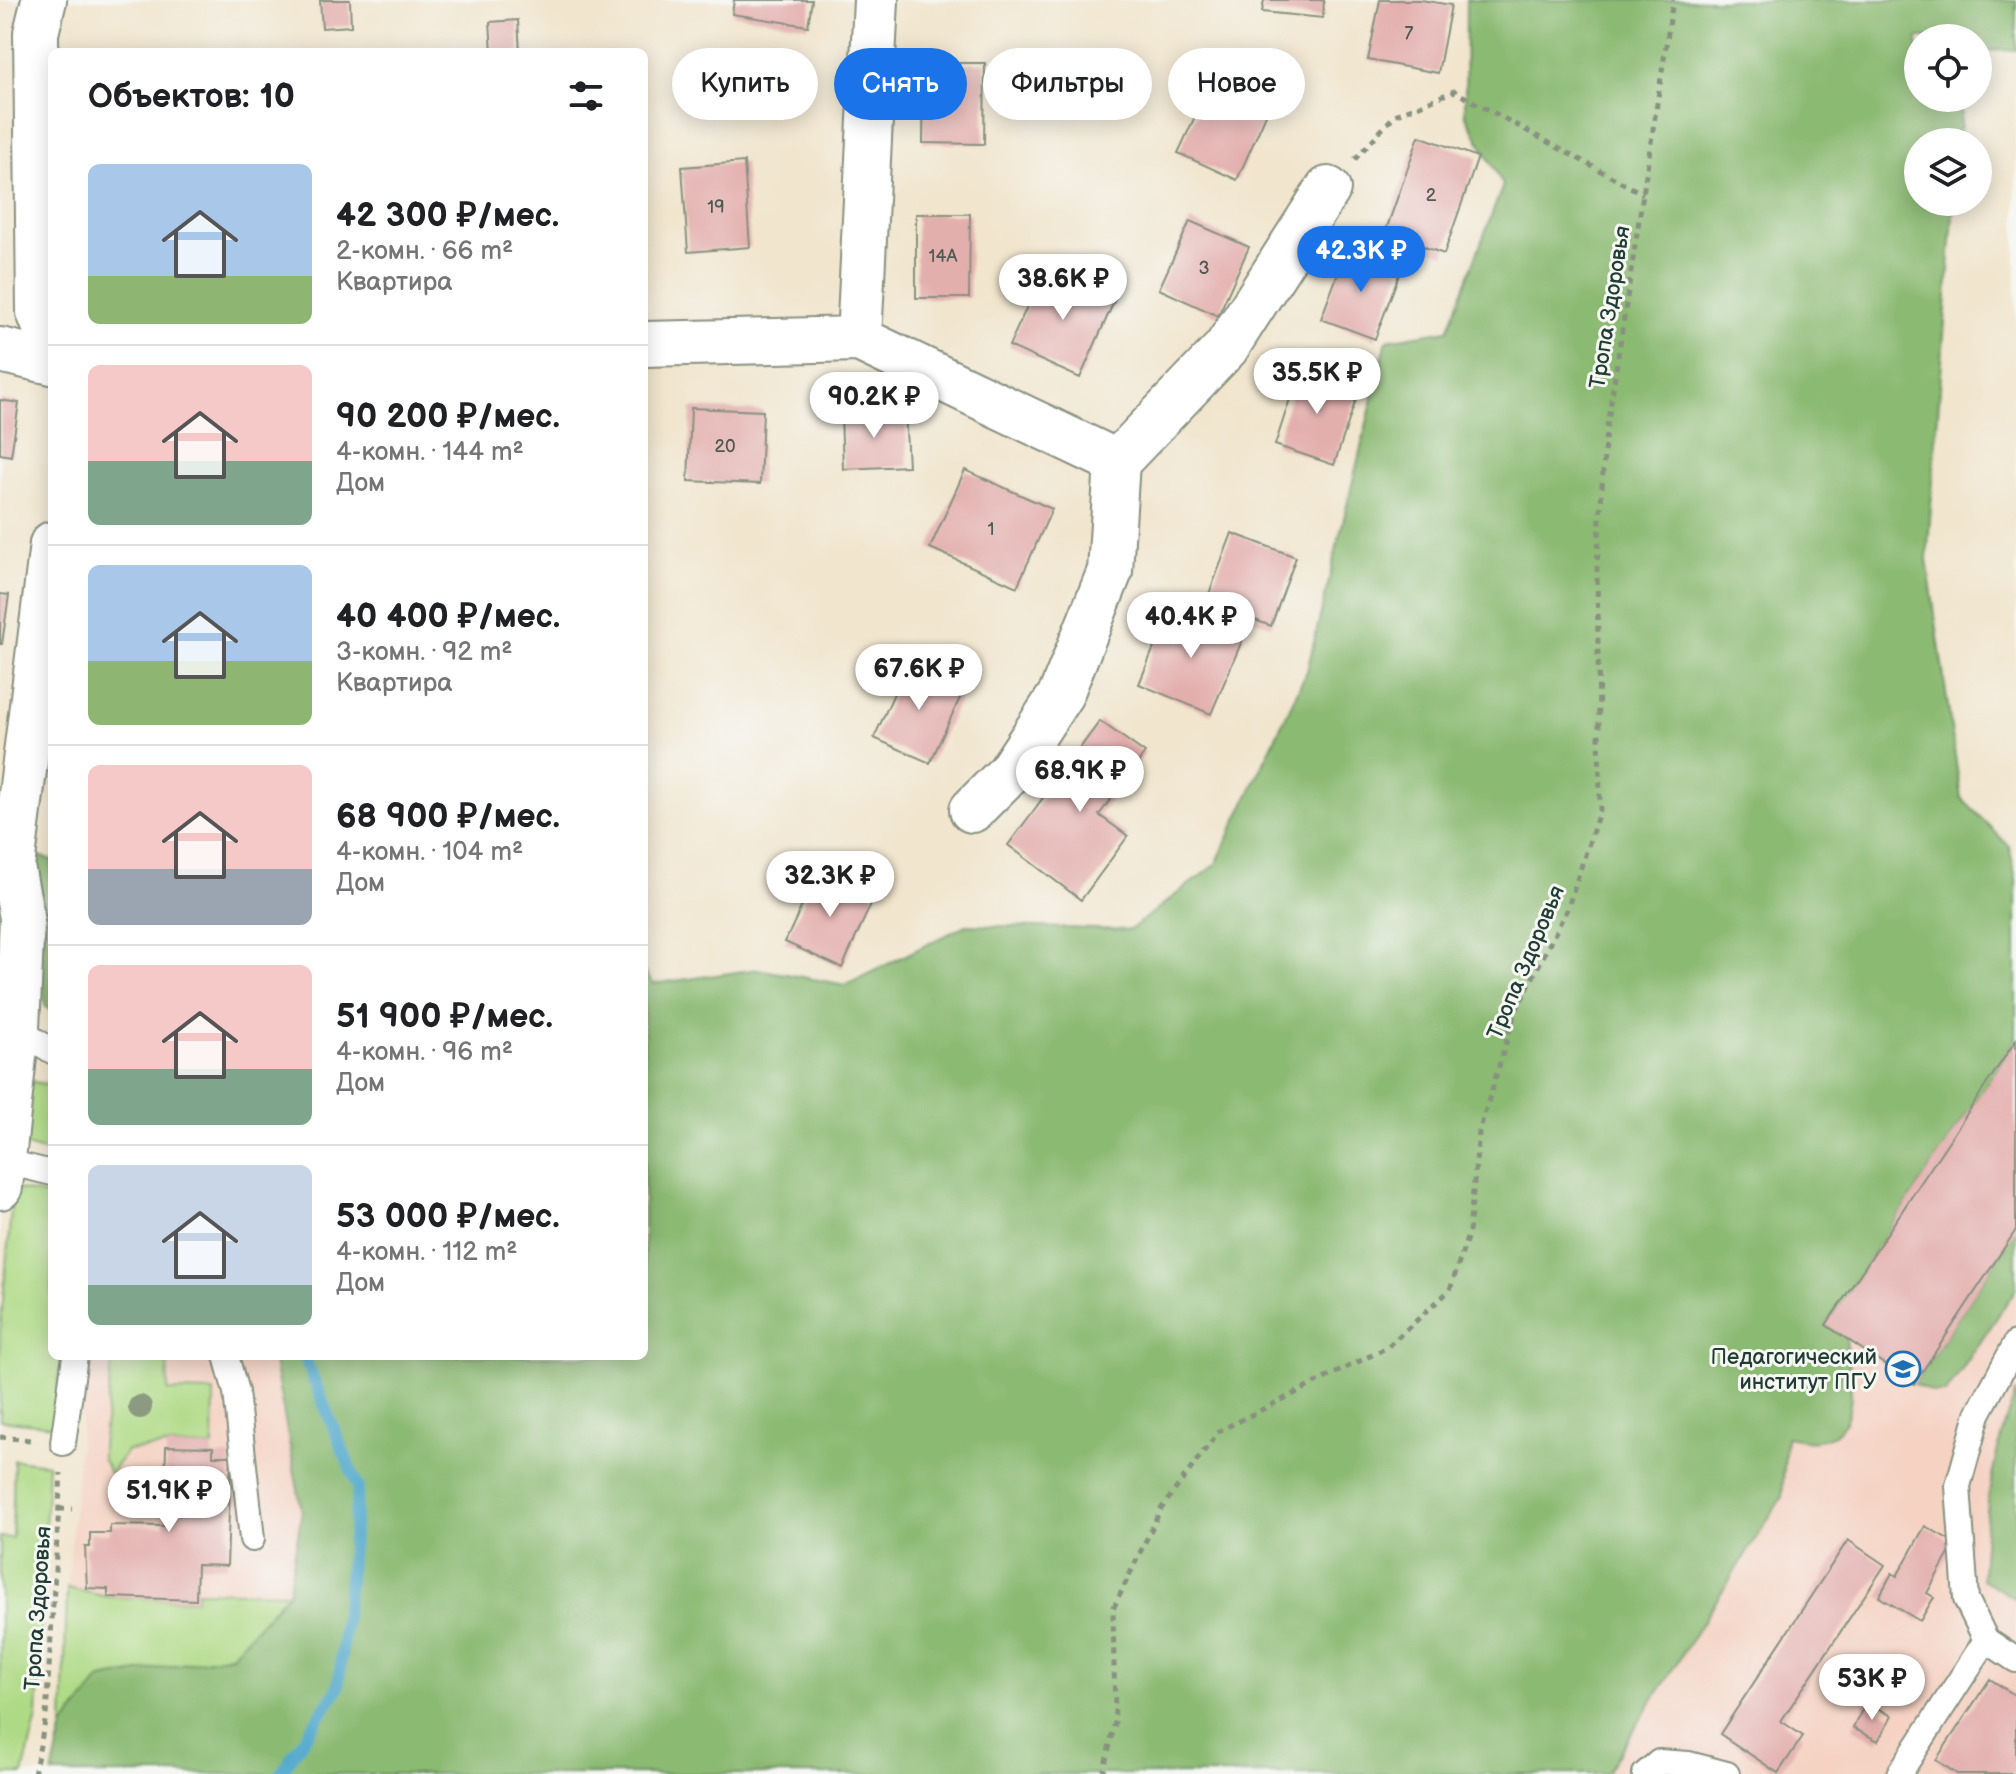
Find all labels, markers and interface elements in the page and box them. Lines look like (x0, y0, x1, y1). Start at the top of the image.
house number: 7 (1405, 23, 1414, 44)
map controls (1904, 24, 1992, 216)
button: locate (1904, 24, 1992, 112)
chip: Купить (672, 48, 818, 120)
chip: Снять (834, 48, 967, 120)
chip: Фильтры (983, 48, 1152, 120)
chip: Новое (1168, 48, 1305, 120)
icon: filters (564, 74, 608, 118)
text: Объектов: 10 (88, 76, 295, 117)
button: layers (1904, 128, 1992, 216)
house number: 2 (1426, 185, 1437, 206)
text: 42 300 ₽/мес. (336, 195, 559, 236)
icon: home (152, 196, 248, 292)
house number: 19 (707, 197, 725, 218)
street label: Тропа Здоровья (1584, 224, 1637, 391)
pin: 42.3K ₽ (1287, 226, 1435, 294)
text: 2-комн. · 66 m² (336, 236, 513, 267)
text: 42.3K ₽ (1315, 236, 1407, 267)
house number: 14А (929, 246, 958, 267)
pin: 38.6K ₽ (989, 254, 1137, 322)
house number: 3 (1198, 258, 1210, 279)
text: 38.6K ₽ (1017, 264, 1109, 295)
text: Квартира (336, 267, 453, 298)
pin: 35.5K ₽ (1243, 348, 1391, 416)
text: 35.5K ₽ (1272, 358, 1362, 389)
pin: 90.2K ₽ (800, 372, 948, 440)
text: 90.2K ₽ (828, 382, 920, 413)
text: 90 200 ₽/мес. (336, 396, 560, 437)
icon: home (152, 397, 248, 493)
house number: 20 (714, 436, 736, 457)
text: 4-комн. · 144 m² (336, 437, 524, 468)
text: Дом (336, 468, 385, 499)
house number: 1 (988, 519, 994, 540)
pin: 40.4K ₽ (1117, 592, 1265, 660)
text: 40 400 ₽/мес. (336, 596, 560, 637)
icon: home (152, 597, 248, 693)
text: 40.4K ₽ (1145, 602, 1237, 633)
text: 3-комн. · 92 m² (336, 637, 512, 668)
pin: 67.6K ₽ (845, 644, 993, 712)
text: 67.6K ₽ (873, 654, 965, 685)
text: Квартира (336, 668, 453, 699)
pin: 68.9K ₽ (1006, 746, 1154, 814)
text: 68.9K ₽ (1034, 756, 1126, 787)
text: 68 900 ₽/мес. (336, 796, 560, 837)
icon: home (152, 797, 248, 893)
text: 4-комн. · 104 m² (336, 837, 523, 868)
pin: 32.3K ₽ (756, 851, 904, 919)
text: 32.3K ₽ (784, 861, 876, 892)
text: Дом (336, 868, 385, 899)
street label: Тропа Здоровья (1482, 882, 1571, 1044)
text: 51 900 ₽/мес. (336, 996, 553, 1037)
icon: home (152, 997, 248, 1093)
text: 4-комн. · 96 m² (336, 1037, 513, 1068)
text: Дом (336, 1068, 385, 1099)
text: 53 000 ₽/мес. (336, 1196, 560, 1237)
icon: home (152, 1197, 248, 1293)
text: 4-комн. · 112 m² (336, 1237, 517, 1268)
text: Дом (336, 1268, 385, 1299)
place label: Педагогический институт ПГУ (1711, 1344, 1877, 1396)
school or university icon: Педагогический институт ПГУ (1884, 1350, 1922, 1388)
pin: 51.9K ₽ (95, 1466, 243, 1534)
text: 51.9K ₽ (126, 1476, 212, 1507)
street label: Тропа Здоровья (19, 1525, 58, 1691)
pin: 53K ₽ (1816, 1654, 1928, 1722)
text: 53K ₽ (1837, 1664, 1907, 1695)

